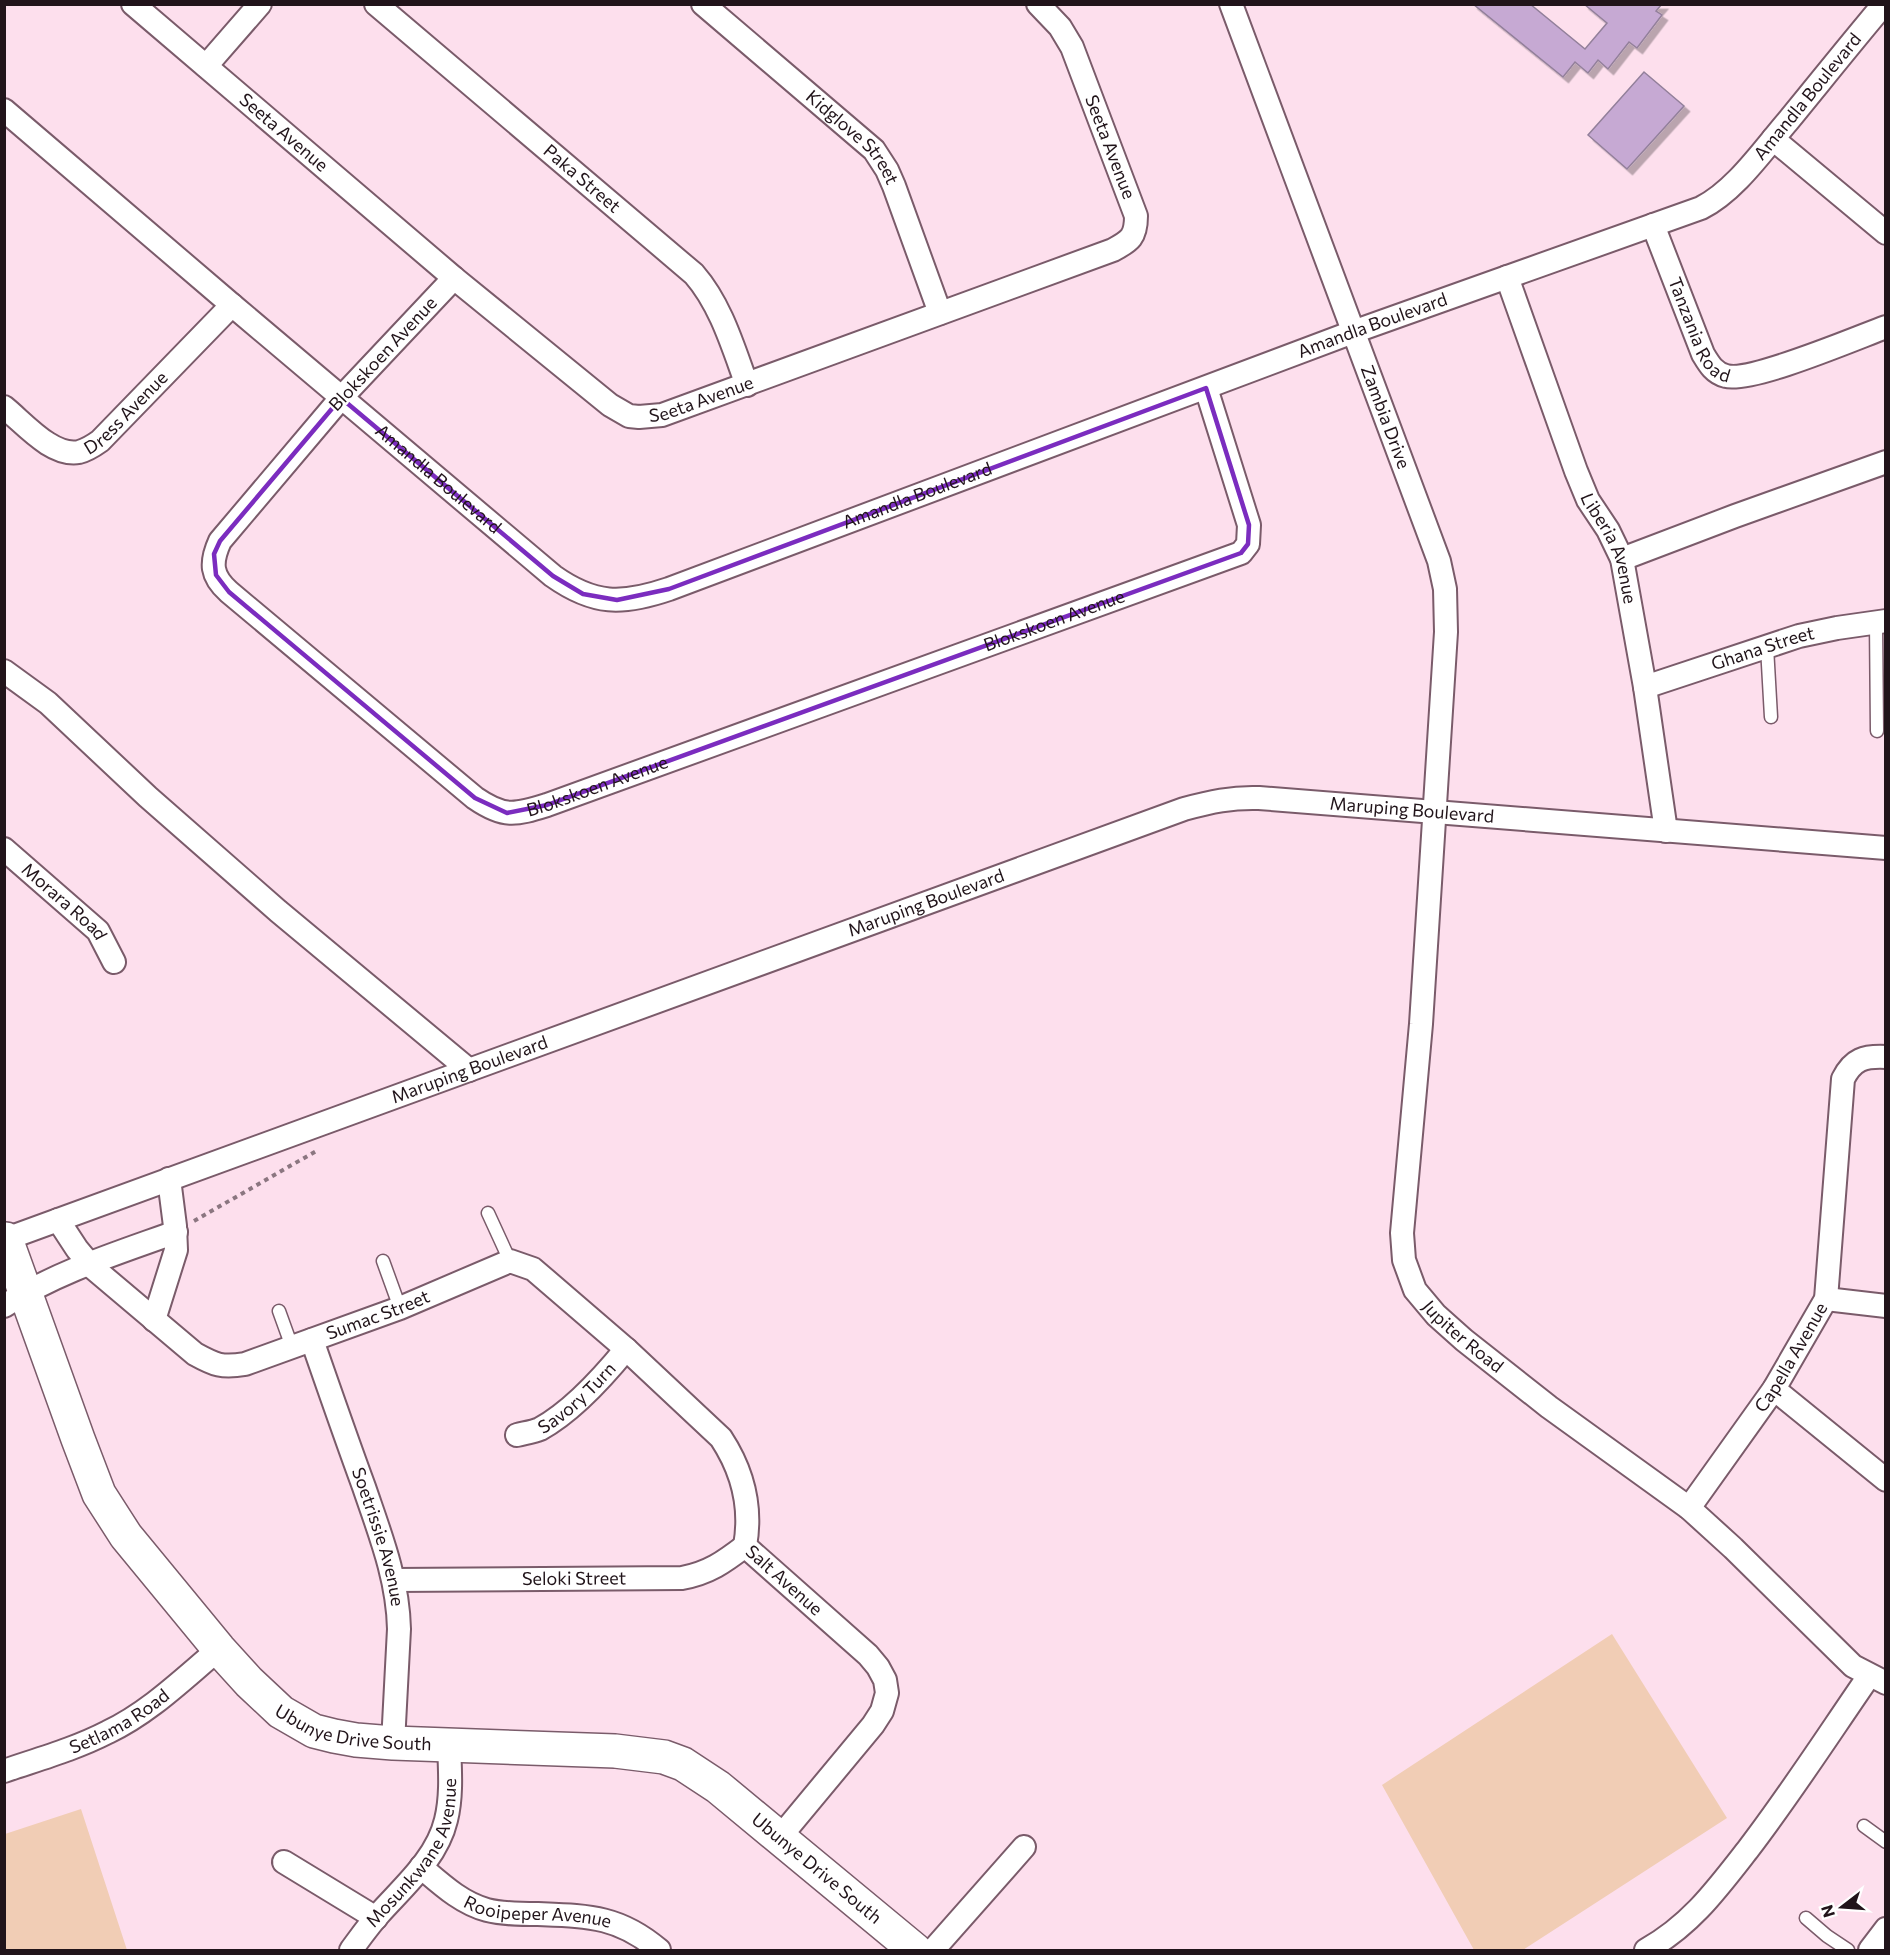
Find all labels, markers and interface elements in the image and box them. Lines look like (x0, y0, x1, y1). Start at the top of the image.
street label: Amandla Boulevard (1748, 28, 1865, 164)
street label: Kidglove Street (802, 85, 904, 187)
street label: Seeta Avenue (235, 88, 333, 176)
street label: Seeta Avenue (1081, 92, 1141, 202)
street label: Paka Street (539, 139, 626, 217)
street label: Tanzania Road (1664, 274, 1733, 387)
street label: Amandla Boulevard (1294, 287, 1450, 362)
street label: Blokskoen Avenue (324, 292, 441, 415)
street label: Zambia Drive (1357, 362, 1416, 472)
street label: Dress Avenue (80, 366, 172, 459)
street label: Seeta Avenue (648, 371, 756, 426)
street label: Amandla Boulevard (372, 419, 506, 538)
street label: Amandla Boulevard (839, 457, 995, 533)
street label: Liberia Avenue (1576, 490, 1642, 605)
street label: Blokskoen Avenue (980, 584, 1127, 656)
street label: Ghana Street (1708, 621, 1816, 674)
street label: Blokskoen Avenue (524, 750, 670, 821)
street label: Maruping Boulevard (1329, 792, 1495, 827)
street label: Morara Road (18, 858, 113, 943)
street label: Maruping Boulevard (845, 864, 1007, 941)
street label: Maruping Boulevard (388, 1030, 550, 1107)
street label: Sumac Street (323, 1285, 433, 1344)
street label: Jupiter Road (1418, 1295, 1508, 1377)
street label: Capella Avenue (1749, 1298, 1832, 1416)
street label: Savory Turn (534, 1357, 620, 1438)
street label: Soetrissie Avenue (348, 1464, 409, 1608)
street label: Salt Avenue (742, 1540, 828, 1620)
street label: Seloki Street (522, 1566, 626, 1589)
street label: Setlama Road (66, 1684, 173, 1758)
street label: Ubunye Drive South (272, 1699, 432, 1754)
street label: Mosunkwane Avenue (361, 1778, 460, 1931)
street label: Ubunye Drive South (748, 1808, 887, 1928)
north arrow (1812, 1877, 1872, 1937)
street label: Rooipeper Avenue (461, 1890, 614, 1932)
text: N (1816, 1903, 1838, 1920)

